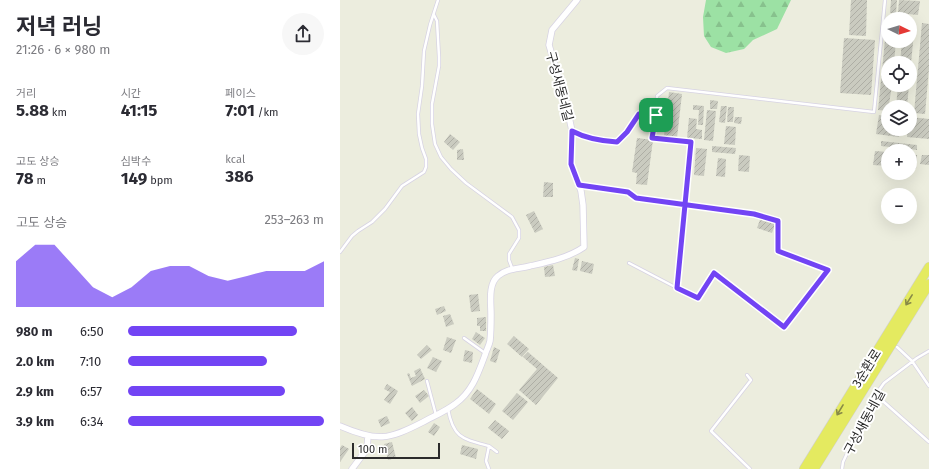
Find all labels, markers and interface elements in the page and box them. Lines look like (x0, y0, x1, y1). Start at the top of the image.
north arrow (881, 12, 917, 48)
map controls (881, 12, 917, 224)
text: 저녁 러닝 (16, 13, 102, 40)
button: share (282, 13, 324, 55)
text: 21:26 · 6 × 980 m (16, 42, 110, 57)
street label: 구성새동네길 (543, 50, 576, 123)
button: locate (881, 56, 917, 92)
text: 거리 (16, 87, 36, 100)
text: 시간 (121, 87, 141, 100)
text: 페이스 (225, 87, 256, 100)
pin (639, 98, 673, 132)
text: 5.88 (16, 100, 49, 121)
text: 41:15 (121, 100, 157, 121)
text: 7:01 (225, 100, 255, 121)
button: layers (881, 100, 917, 136)
icon: arrive (645, 104, 667, 126)
text: km (49, 106, 67, 119)
text: /km (255, 106, 279, 119)
button: + (881, 144, 917, 180)
text: kcal (225, 153, 245, 166)
text: 고도 상승 (16, 155, 59, 168)
text: 심박수 (121, 155, 151, 168)
text: 386 (225, 166, 254, 187)
text: 78 (16, 168, 34, 189)
text: 149 (121, 168, 147, 189)
text: m (34, 174, 46, 187)
text: bpm (147, 174, 173, 187)
button: − (881, 188, 917, 224)
text: 253–263 m (264, 212, 324, 227)
text: 고도 상승 (16, 215, 67, 230)
one-way arrow (904, 294, 912, 306)
text: 980 m (16, 324, 53, 339)
text: 6:50 (80, 324, 104, 339)
street label: 3순환로 (849, 346, 884, 390)
text: 2.0 km (16, 354, 55, 369)
text: 7:10 (80, 354, 101, 369)
text: 2.9 km (16, 384, 54, 399)
text: 6:57 (80, 384, 102, 399)
street label: 구성새동네길 (841, 387, 888, 457)
one-way arrow (836, 404, 844, 416)
text: 3.9 km (16, 414, 54, 429)
text: 6:34 (80, 414, 104, 429)
scale bar (352, 441, 440, 460)
text: 100 m (358, 443, 387, 456)

